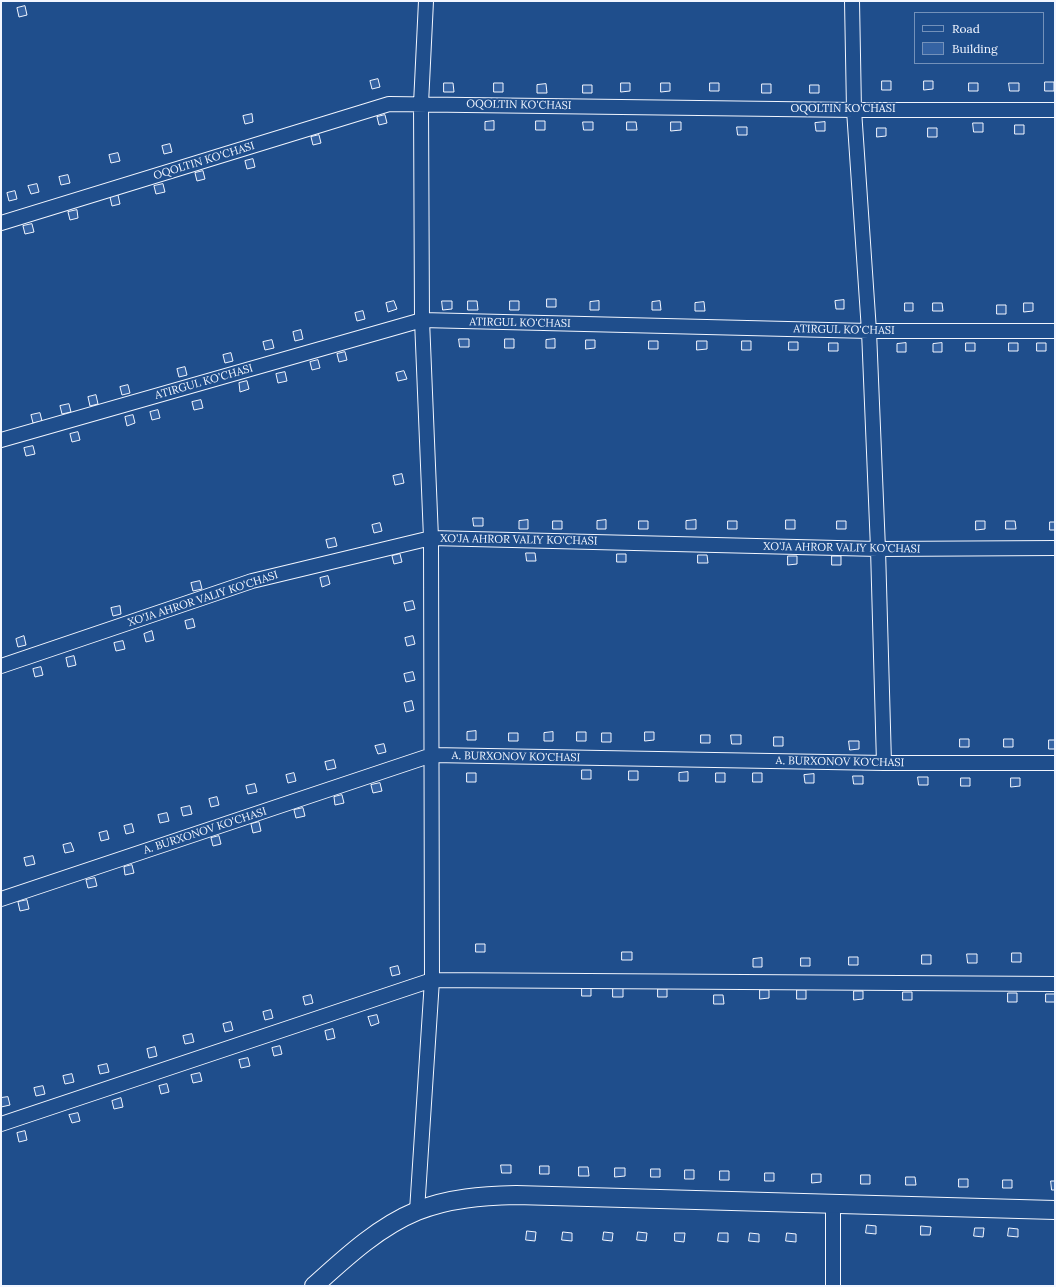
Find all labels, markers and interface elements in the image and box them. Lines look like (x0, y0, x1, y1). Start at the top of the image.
legend (914, 12, 1044, 64)
text: Road (952, 21, 980, 36)
text: Building (952, 41, 998, 56)
street label: OQOLTIN KO'CHASI (466, 97, 572, 113)
street label: OQOLTIN KO'CHASI (790, 102, 896, 116)
street label: OQOLTIN KO'CHASI (152, 139, 256, 183)
street label: ATIRGUL KO'CHASI (469, 316, 571, 330)
street label: ATIRGUL KO'CHASI (793, 323, 895, 337)
street label: ATIRGUL KO'CHASI (153, 362, 255, 402)
street label: XO'JA AHROR VALIY KO'CHASI (440, 532, 598, 548)
street label: XO'JA AHROR VALIY KO'CHASI (763, 540, 921, 556)
street label: XO'JA AHROR VALIY KO'CHASI (126, 568, 280, 630)
street label: A. BURXONOV KO'CHASI (452, 749, 580, 765)
street label: A. BURXONOV KO'CHASI (776, 754, 904, 770)
street label: A. BURXONOV KO'CHASI (142, 805, 268, 857)

